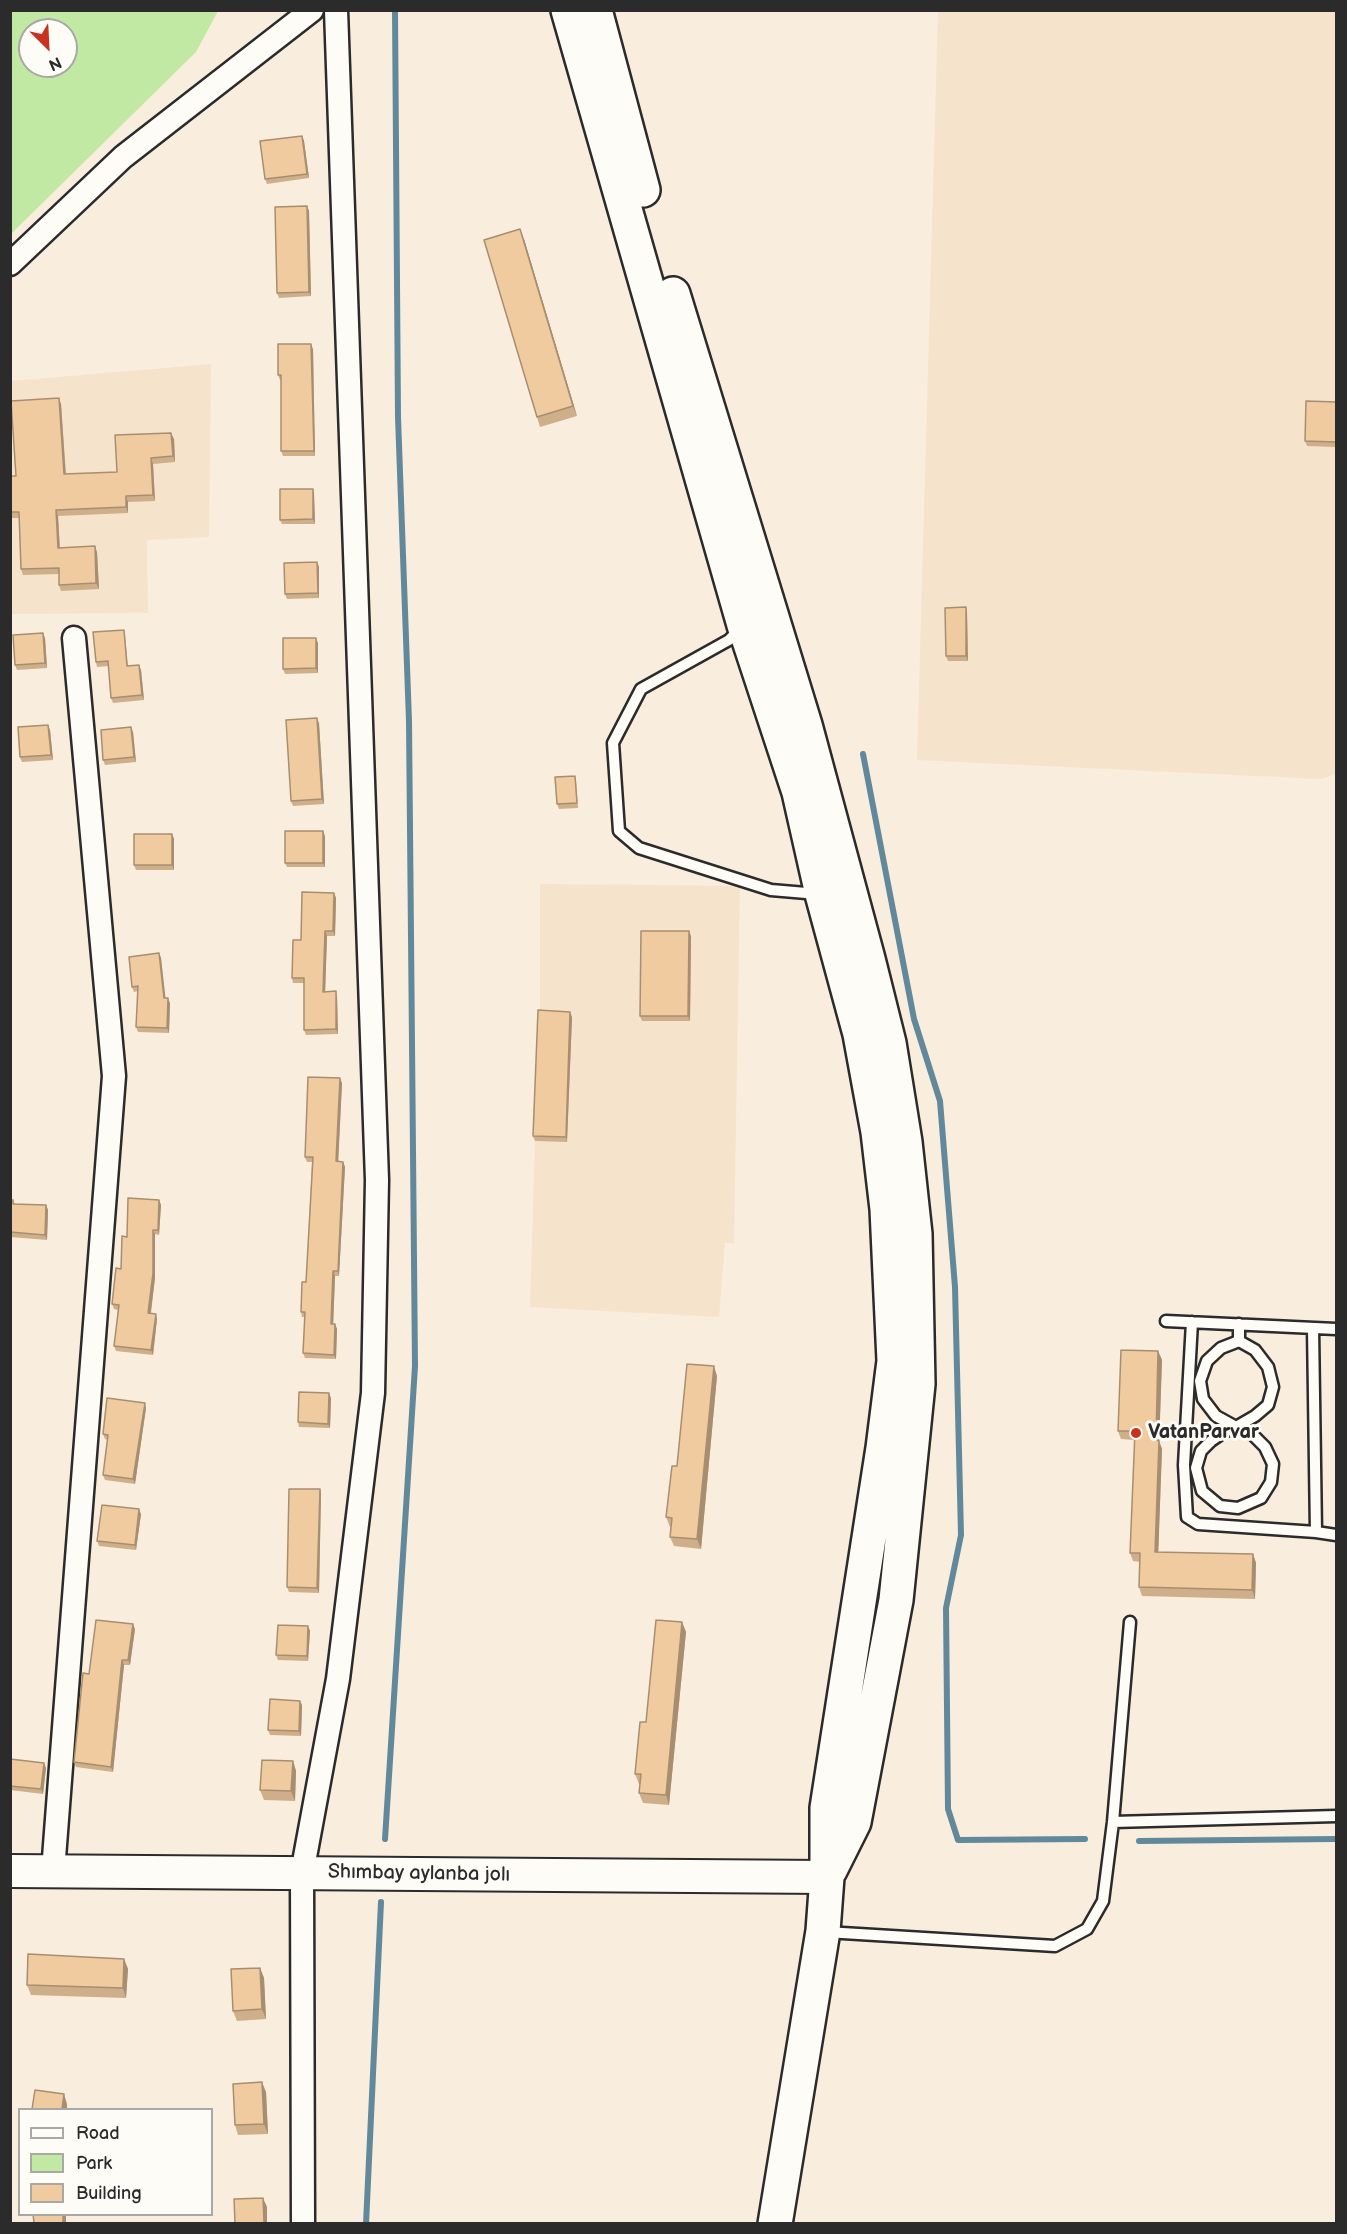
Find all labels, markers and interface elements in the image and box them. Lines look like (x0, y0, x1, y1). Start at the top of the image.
north arrow (18, 18, 78, 78)
text: N (45, 52, 64, 74)
place label: VatanParvar (1148, 1421, 1259, 1445)
marker: VatanParvar (1129, 1426, 1143, 1440)
street label: Shımbay aylanba jolı (328, 1860, 510, 1888)
legend (18, 2108, 213, 2216)
text: Road (76, 2123, 120, 2144)
text: Park (76, 2153, 112, 2174)
text: Building (76, 2183, 142, 2204)

